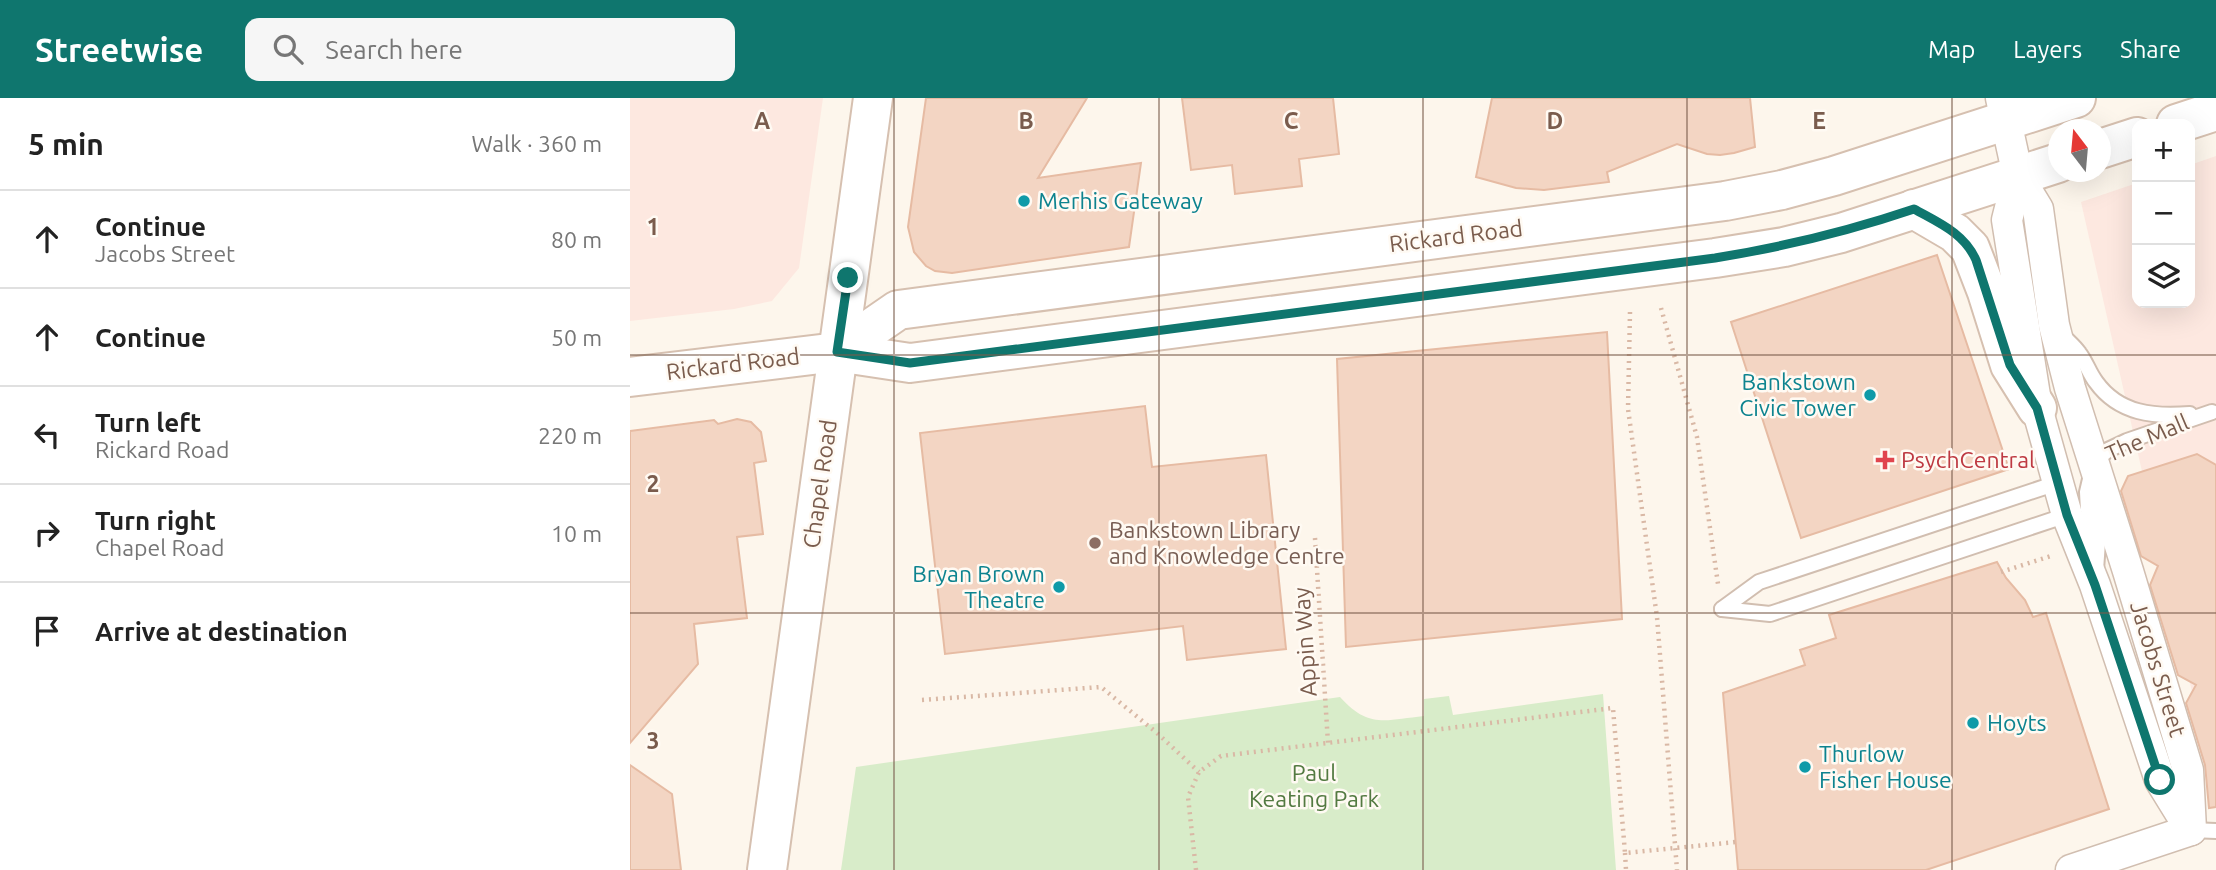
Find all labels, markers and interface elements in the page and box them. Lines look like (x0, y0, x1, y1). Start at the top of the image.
search box (245, 18, 735, 81)
icon: search (269, 30, 307, 68)
text: Streetwise (35, 31, 203, 68)
text: Search here (325, 35, 463, 64)
text: Map (1928, 36, 1975, 63)
text: Layers (2013, 36, 2082, 63)
text: Share (2120, 36, 2181, 63)
text: A (754, 108, 770, 133)
text: B (1018, 108, 1034, 133)
text: C (1284, 108, 1299, 133)
text: D (1547, 108, 1563, 133)
text: E (1812, 108, 1826, 133)
north arrow (2048, 119, 2111, 182)
map controls (2132, 119, 2195, 308)
button: + (2132, 119, 2195, 182)
text: 5 min (28, 127, 104, 161)
text: Walk · 360 m (471, 131, 602, 156)
button: − (2132, 182, 2195, 245)
place label: Merhis Gateway (1038, 188, 1203, 213)
marker: Merhis Gateway (1016, 193, 1032, 209)
text: Continue (95, 212, 206, 241)
text: 1 (647, 214, 659, 239)
street label: Rickard Road (1388, 215, 1524, 256)
icon: ahead (28, 220, 66, 258)
text: 80 m (551, 227, 602, 252)
text: Jacobs Street (95, 241, 235, 266)
button: layers (2132, 245, 2195, 308)
route end (832, 262, 863, 293)
icon: ahead (28, 318, 66, 356)
text: Continue (95, 323, 206, 352)
text: 50 m (551, 325, 602, 350)
street label: Rickard Road (665, 343, 801, 384)
place label: Bankstown Civic Tower (1739, 369, 1856, 420)
marker: Bankstown Civic Tower (1862, 387, 1878, 403)
text: Turn left (95, 408, 201, 437)
street label: The Mall (2102, 409, 2192, 466)
icon: left (28, 416, 66, 454)
street label: Chapel Road (798, 418, 841, 550)
text: 220 m (538, 423, 602, 448)
text: Rickard Road (95, 437, 229, 462)
place label: PsychCentral (1901, 447, 2035, 472)
marker: PsychCentral (1875, 450, 1895, 470)
text: 2 (647, 471, 659, 496)
text: Turn right (95, 506, 216, 535)
icon: right (28, 514, 66, 552)
place label: Bankstown Library and Knowledge Centre (1109, 517, 1345, 568)
text: 10 m (551, 521, 602, 546)
text: Chapel Road (95, 535, 225, 560)
marker: Bankstown Library and Knowledge Centre (1087, 535, 1103, 551)
place label: Bryan Brown Theatre (912, 561, 1045, 612)
marker: Bryan Brown Theatre (1051, 579, 1067, 595)
street label: Appin Way (1288, 587, 1321, 698)
street label: Jacobs Street (2126, 598, 2191, 740)
icon: arrive (28, 612, 66, 650)
text: Arrive at destination (95, 617, 348, 646)
place label: Hoyts (1987, 710, 2047, 735)
marker: Hoyts (1965, 715, 1981, 731)
text: 3 (647, 728, 659, 753)
place label: Thurlow Fisher House (1819, 741, 1952, 792)
marker: Thurlow Fisher House (1797, 759, 1813, 775)
park label: Paul Keating Park (1249, 760, 1379, 811)
route start (2144, 764, 2175, 795)

